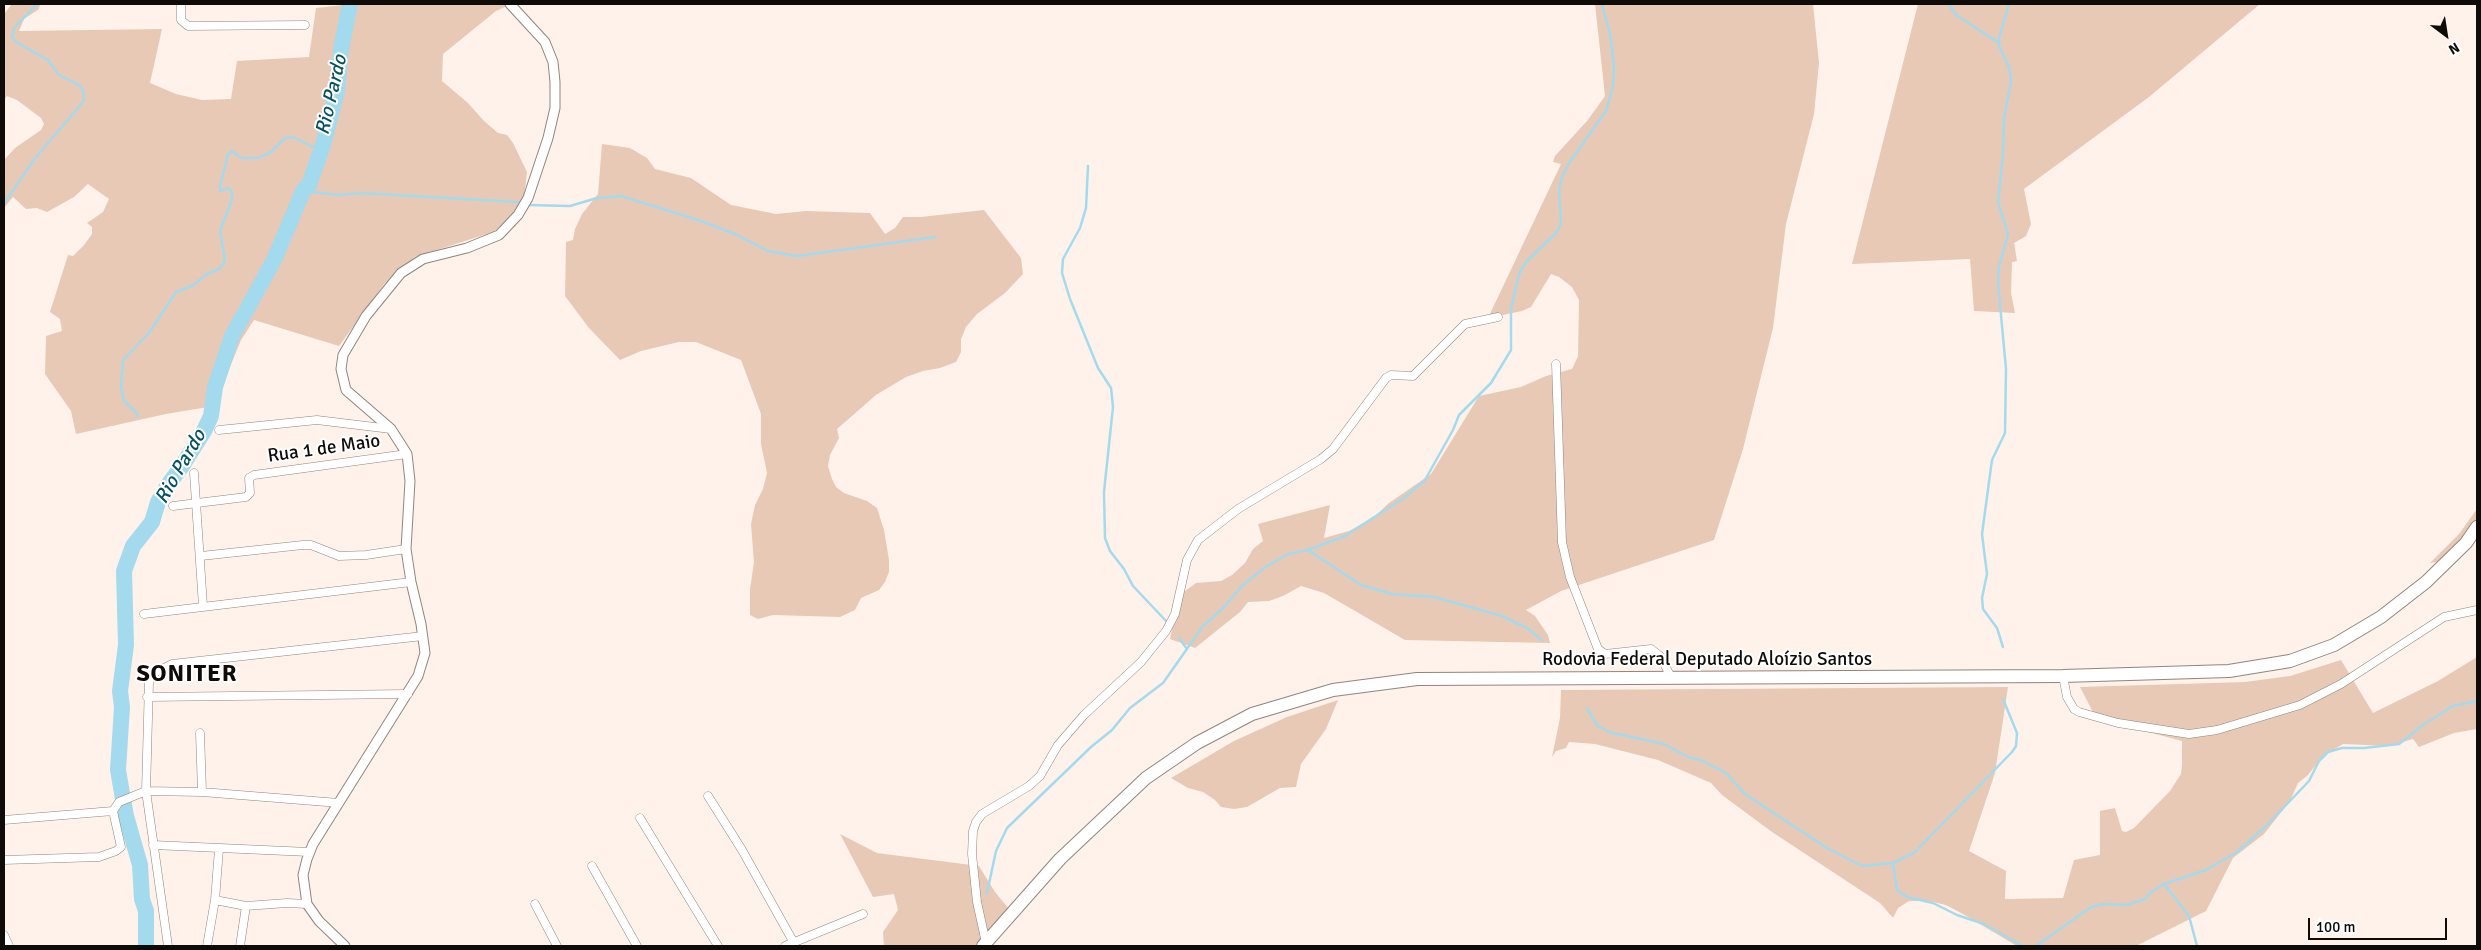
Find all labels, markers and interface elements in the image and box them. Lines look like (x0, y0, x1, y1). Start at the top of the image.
north arrow (2421, 10, 2471, 60)
text: N (2445, 38, 2463, 58)
water label: Rio Pardo (311, 53, 353, 137)
water label: Rio Pardo (150, 426, 212, 508)
street label: Rua 1 de Maio (266, 430, 382, 468)
street label: Rodovia Federal Deputado Aloízio Santos (1542, 649, 1872, 671)
district label: SONITER (136, 661, 238, 689)
scale bar (2311, 908, 2450, 940)
text: 100 m (2316, 918, 2356, 936)

